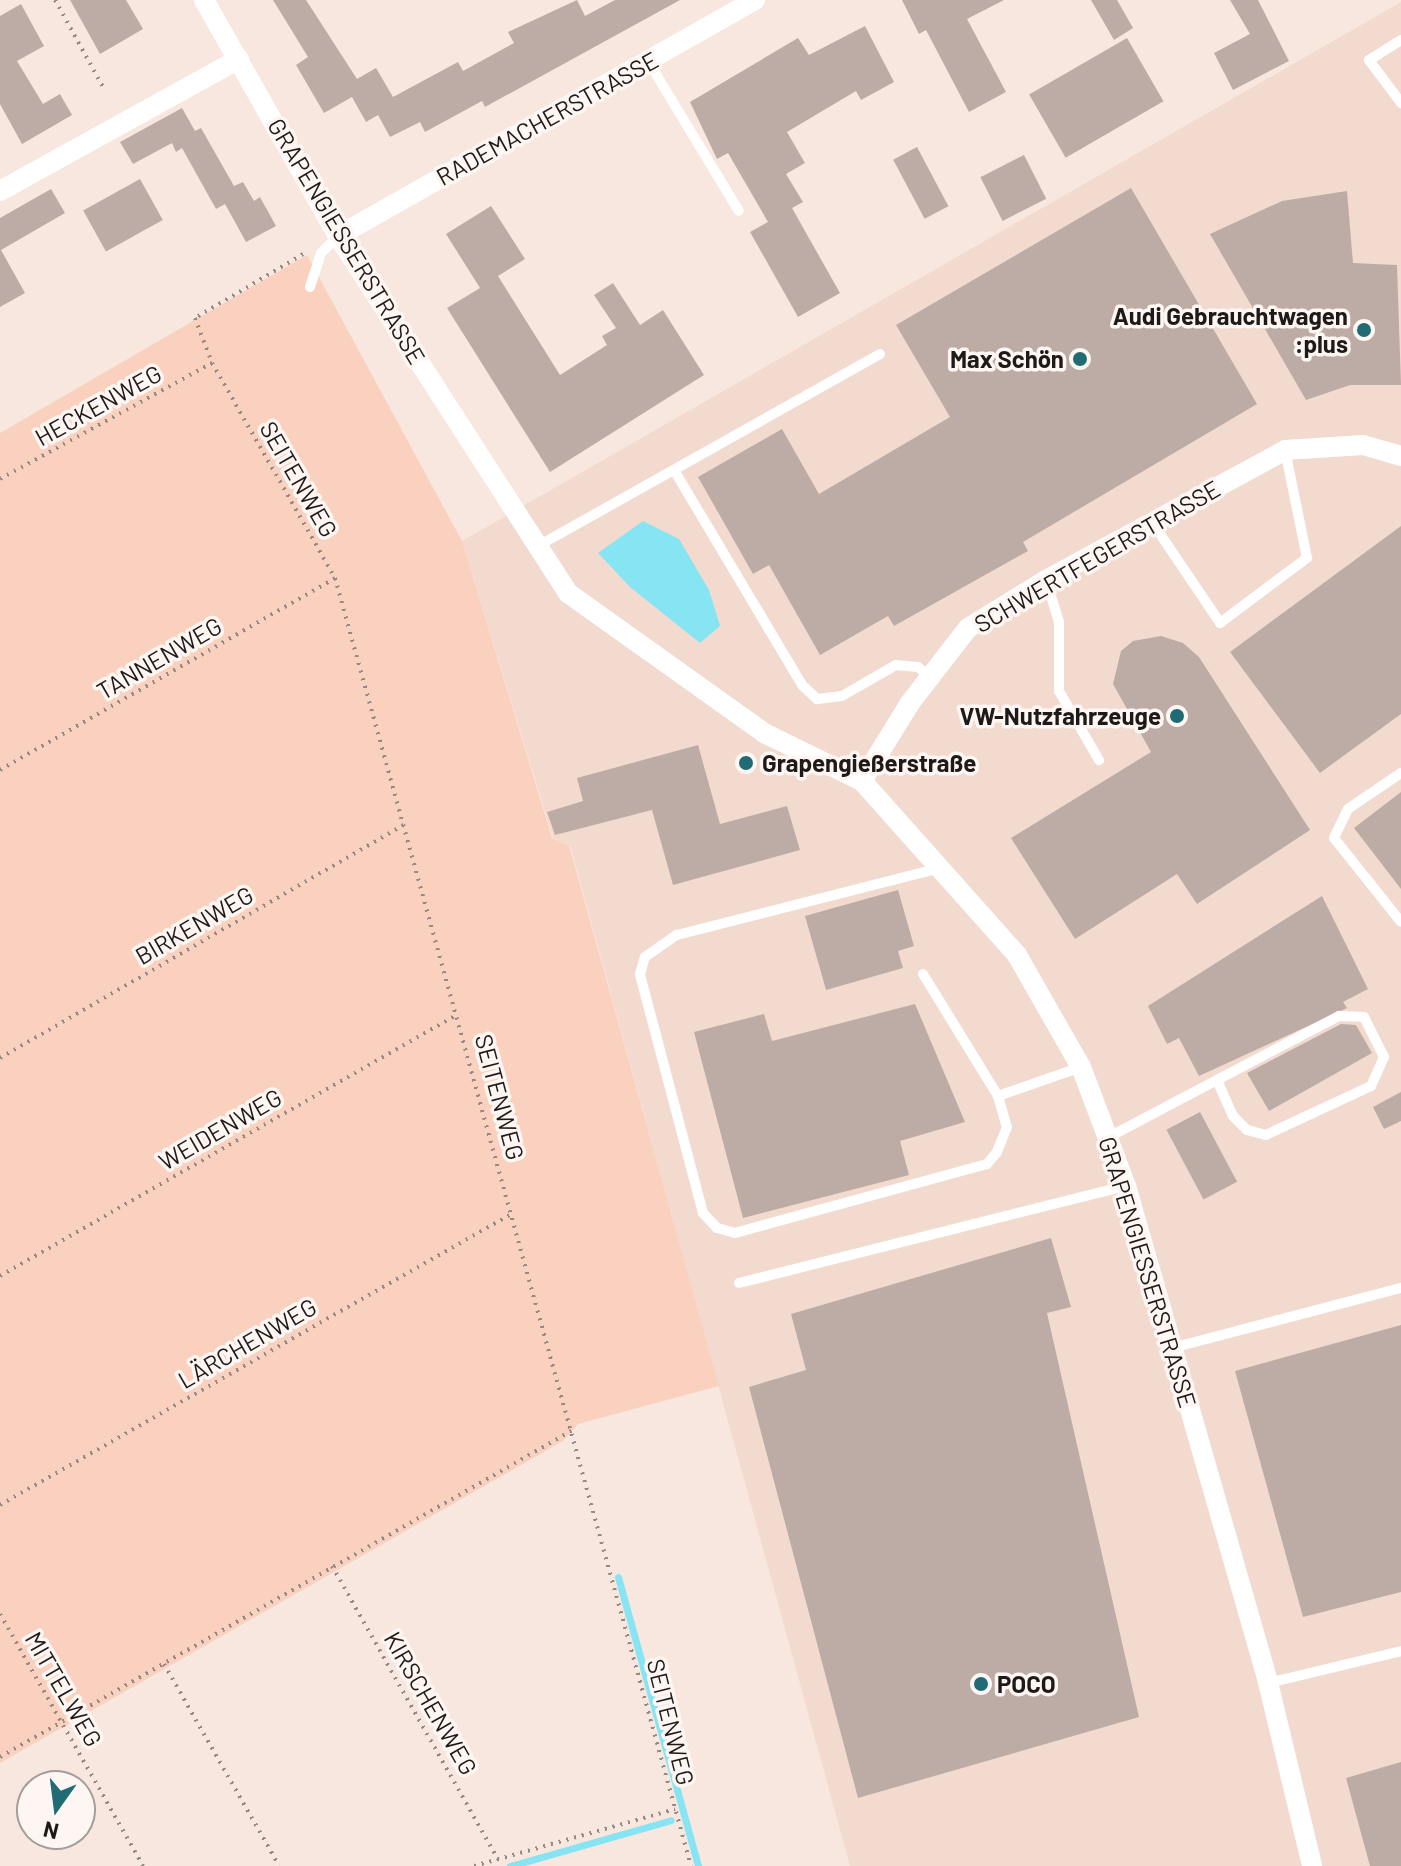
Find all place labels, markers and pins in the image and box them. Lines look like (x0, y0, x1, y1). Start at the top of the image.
place label: Audi Gebrauchtwagen :plus (1113, 302, 1348, 358)
marker: Audi Gebrauchtwagen :plus (1355, 321, 1373, 339)
place label: Max Schön (950, 345, 1064, 373)
marker: Max Schön (1071, 350, 1089, 368)
place label: VW-Nutzfahrzeuge (960, 702, 1161, 730)
marker: VW-Nutzfahrzeuge (1168, 707, 1186, 725)
place label: Grapengießerstraße (762, 749, 976, 777)
marker: Grapengießerstraße (737, 754, 755, 772)
place label: POCO (997, 1670, 1056, 1698)
marker: POCO (972, 1675, 990, 1693)

